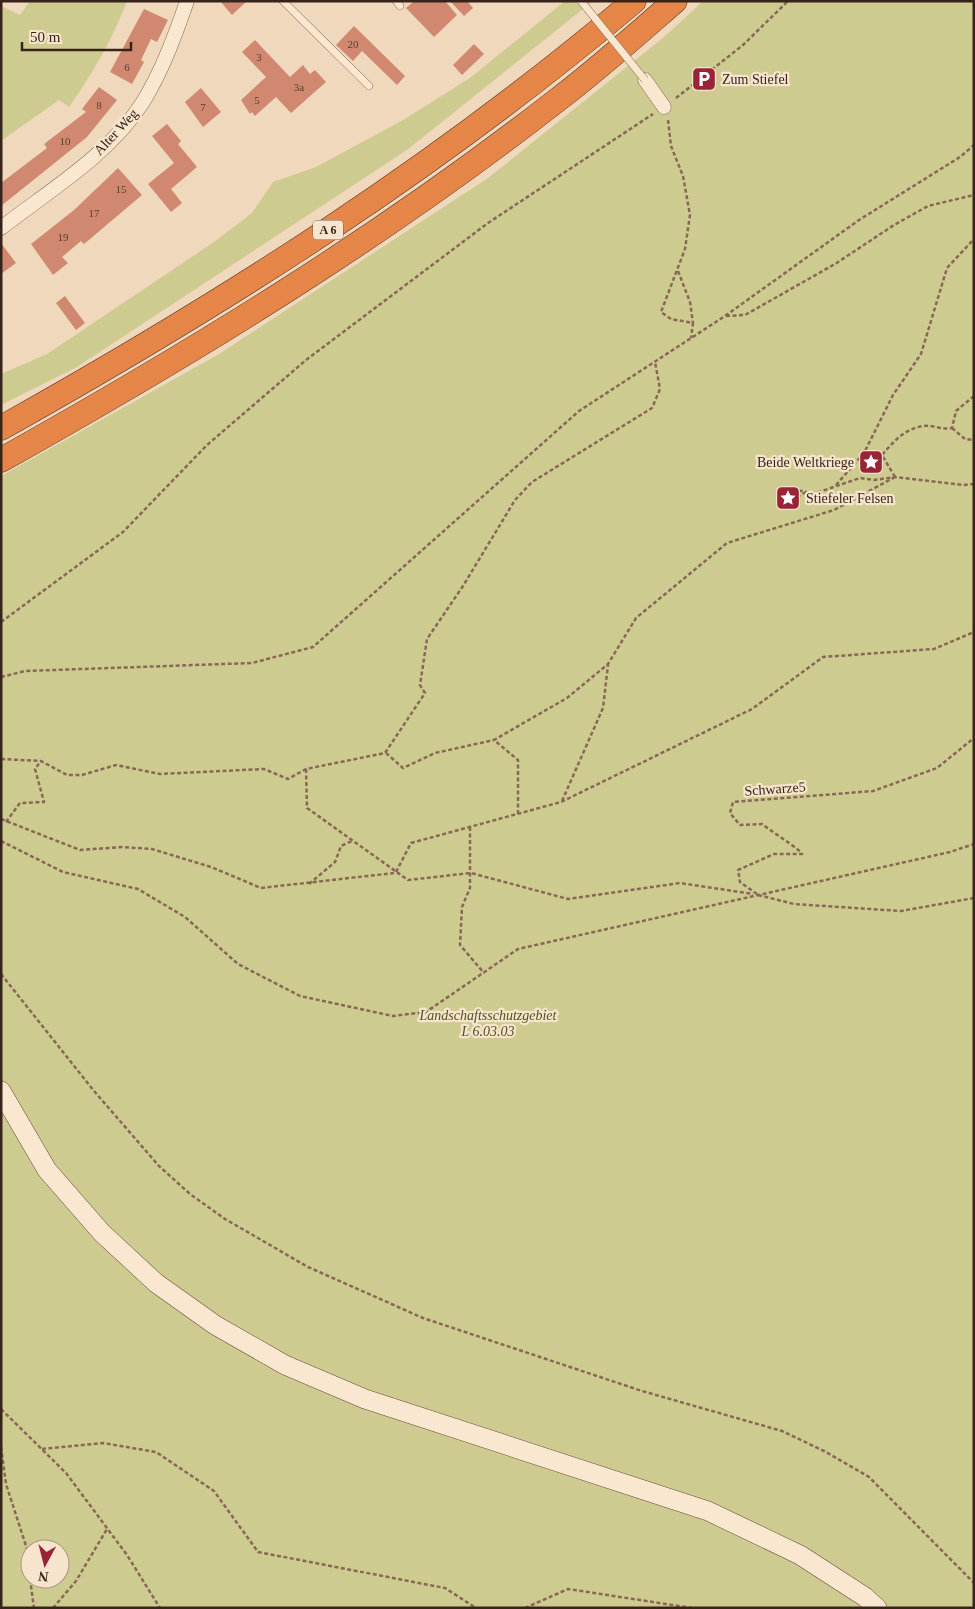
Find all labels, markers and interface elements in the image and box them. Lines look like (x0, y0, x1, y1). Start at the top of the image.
scale bar (22, 20, 131, 52)
text: 50 m (30, 29, 61, 45)
house number: 20 (348, 38, 359, 50)
house number: 3 (256, 51, 262, 63)
house number: 6 (124, 61, 130, 73)
parking icon: Zum Stiefel (691, 66, 717, 92)
place label: Zum Stiefel (722, 72, 789, 87)
house number: 3a (294, 81, 304, 93)
house number: 5 (254, 94, 260, 106)
house number: 8 (96, 99, 102, 111)
house number: 7 (200, 101, 206, 113)
street label: Alter Weg (91, 106, 141, 158)
house number: 10 (60, 135, 71, 147)
house number: 15 (116, 183, 127, 195)
house number: 17 (89, 207, 100, 219)
road number: A 6 (313, 220, 343, 240)
house number: 19 (58, 231, 69, 243)
place icon: Beide Weltkriege (858, 449, 884, 475)
place label: Beide Weltkriege (757, 455, 854, 470)
place icon: Stiefeler Felsen (775, 485, 801, 511)
place label: Stiefeler Felsen (806, 491, 893, 506)
street label: Schwarze5 (744, 779, 806, 799)
park label: Landschaftsschutzgebiet L 6.03.03 (419, 1008, 558, 1039)
north arrow (20, 1539, 70, 1589)
text: N (38, 1568, 49, 1584)

